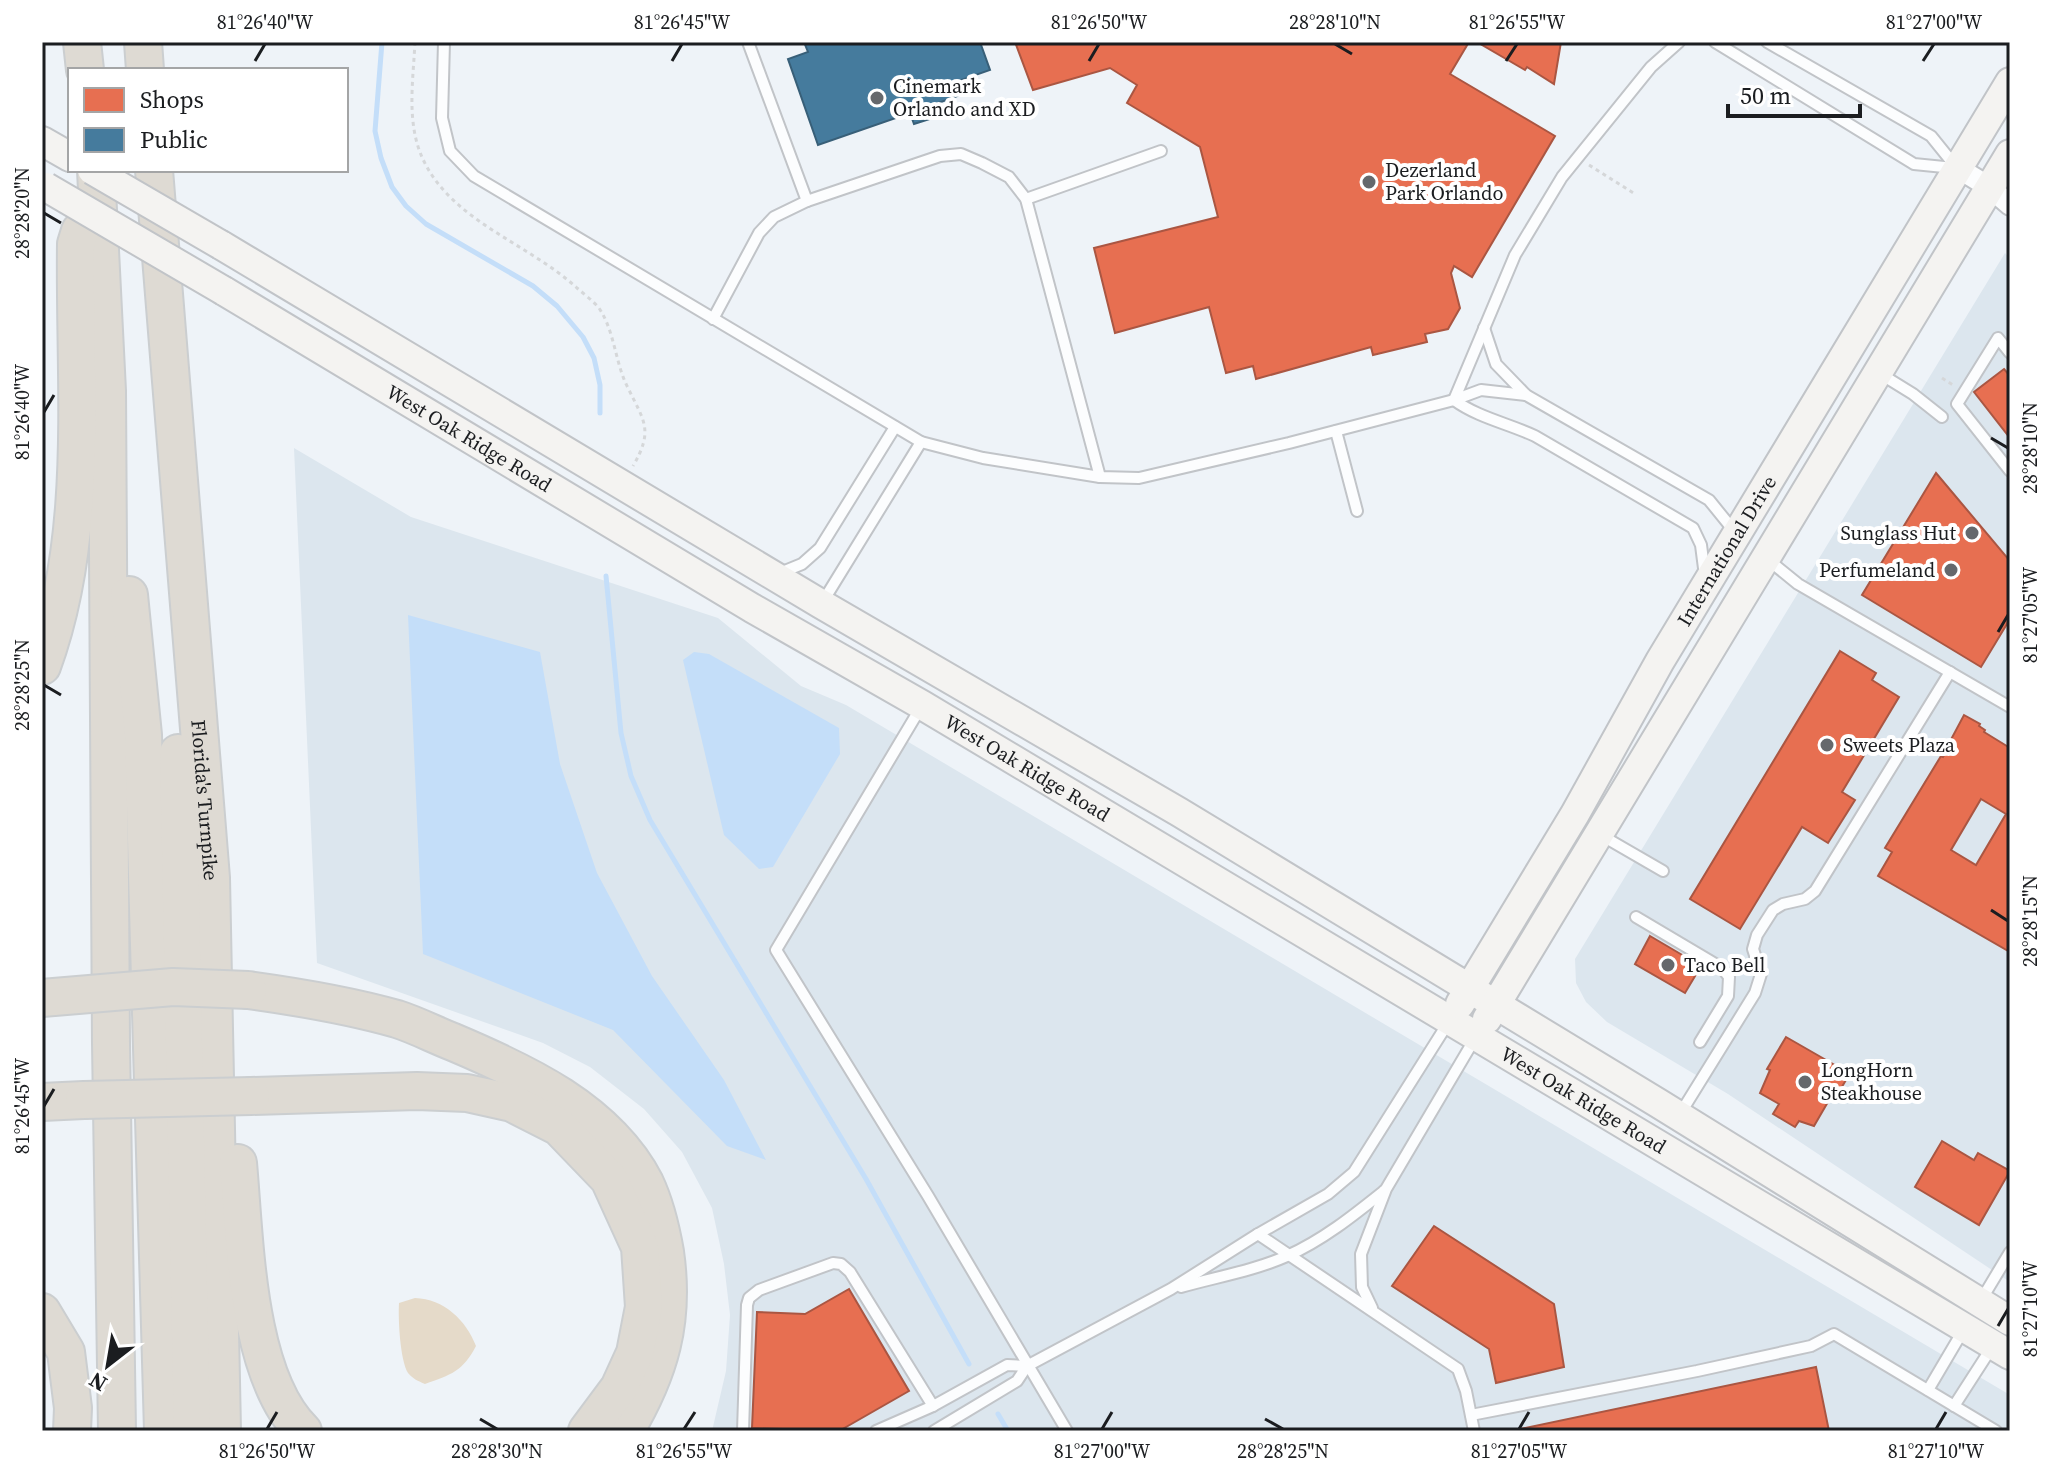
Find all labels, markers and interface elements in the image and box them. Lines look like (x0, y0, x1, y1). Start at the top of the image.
text: 81°26'40"W (217, 8, 314, 36)
text: 81°26'45"W (634, 8, 731, 36)
text: 81°26'50"W (1051, 8, 1148, 36)
text: 28°28'10"N (1289, 8, 1381, 36)
text: 81°26'55"W (1469, 8, 1566, 36)
text: 81°27'00"W (1886, 8, 1983, 36)
legend (68, 68, 348, 172)
scale bar (1728, 68, 1860, 118)
place label: Cinemark Orlando and XD (893, 72, 1036, 123)
text: 50 m (1740, 79, 1791, 112)
text: Shops (140, 83, 204, 116)
marker: Cinemark Orlando and XD (868, 89, 886, 107)
text: Public (140, 123, 208, 156)
place label: Dezerland Park Orlando (1385, 156, 1503, 207)
text: 28°28'20"N (8, 167, 36, 259)
marker: Dezerland Park Orlando (1360, 173, 1378, 191)
text: 81°26'40"W (8, 363, 36, 460)
street label: West Oak Ridge Road (381, 378, 558, 499)
text: 28°28'10"N (2016, 402, 2044, 494)
street label: International Drive (1670, 470, 1783, 631)
place label: Sunglass Hut (1841, 519, 1956, 547)
marker: Sunglass Hut (1963, 524, 1981, 542)
place label: Perfumeland (1819, 556, 1936, 584)
marker: Perfumeland (1942, 561, 1960, 579)
text: 81°27'05"W (2016, 566, 2044, 663)
text: 28°28'25"N (8, 639, 36, 731)
street label: West Oak Ridge Road (939, 707, 1116, 828)
street label: Florida's Turnpike (184, 719, 225, 881)
place label: Sweets Plaza (1843, 731, 1956, 759)
marker: Sweets Plaza (1818, 736, 1836, 754)
text: 28°28'15"N (2016, 875, 2044, 967)
place label: Taco Bell (1684, 951, 1765, 979)
marker: Taco Bell (1659, 956, 1677, 974)
street label: West Oak Ridge Road (1495, 1040, 1672, 1161)
place label: LongHorn Steakhouse (1821, 1056, 1922, 1107)
text: 81°26'45"W (8, 1057, 36, 1154)
marker: LongHorn Steakhouse (1796, 1073, 1814, 1091)
text: 81°27'10"W (2016, 1260, 2044, 1357)
north arrow (68, 1325, 148, 1405)
text: N (83, 1365, 112, 1399)
text: 81°26'50"W (219, 1437, 316, 1465)
text: 28°28'30"N (451, 1437, 543, 1465)
text: 81°26'55"W (636, 1437, 733, 1465)
text: 81°27'00"W (1054, 1437, 1151, 1465)
text: 28°28'25"N (1237, 1437, 1329, 1465)
text: 81°27'05"W (1471, 1437, 1568, 1465)
text: 81°27'10"W (1888, 1437, 1985, 1465)

